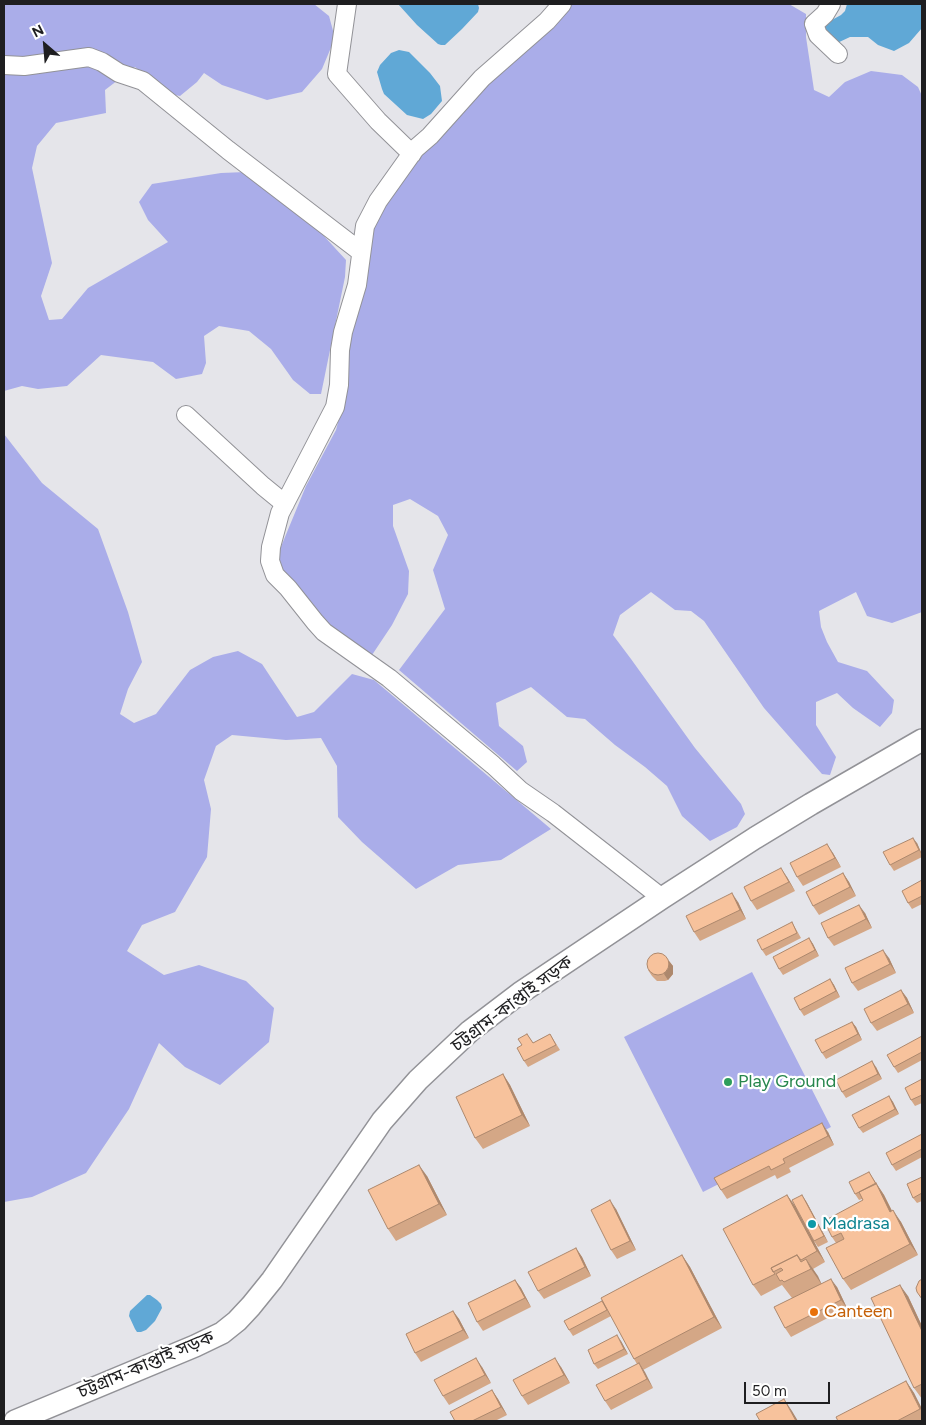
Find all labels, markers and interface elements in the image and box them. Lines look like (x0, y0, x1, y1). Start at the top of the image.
north arrow (20, 20, 70, 70)
text: N (29, 21, 47, 41)
street label: চট্টগ্রাম-কাপ্তাই সড়ক (447, 951, 577, 1057)
place label: Play Ground (738, 1071, 836, 1093)
marker: Play Ground (722, 1076, 734, 1088)
place label: Madrasa (822, 1213, 890, 1235)
marker: Madrasa (806, 1218, 818, 1230)
place label: Canteen (824, 1301, 893, 1323)
marker: Canteen (808, 1306, 820, 1318)
street label: চট্টগ্রাম-কাপ্তাই সড়ক (75, 1327, 217, 1403)
scale bar (746, 1372, 832, 1404)
text: 50 m (752, 1382, 787, 1400)

